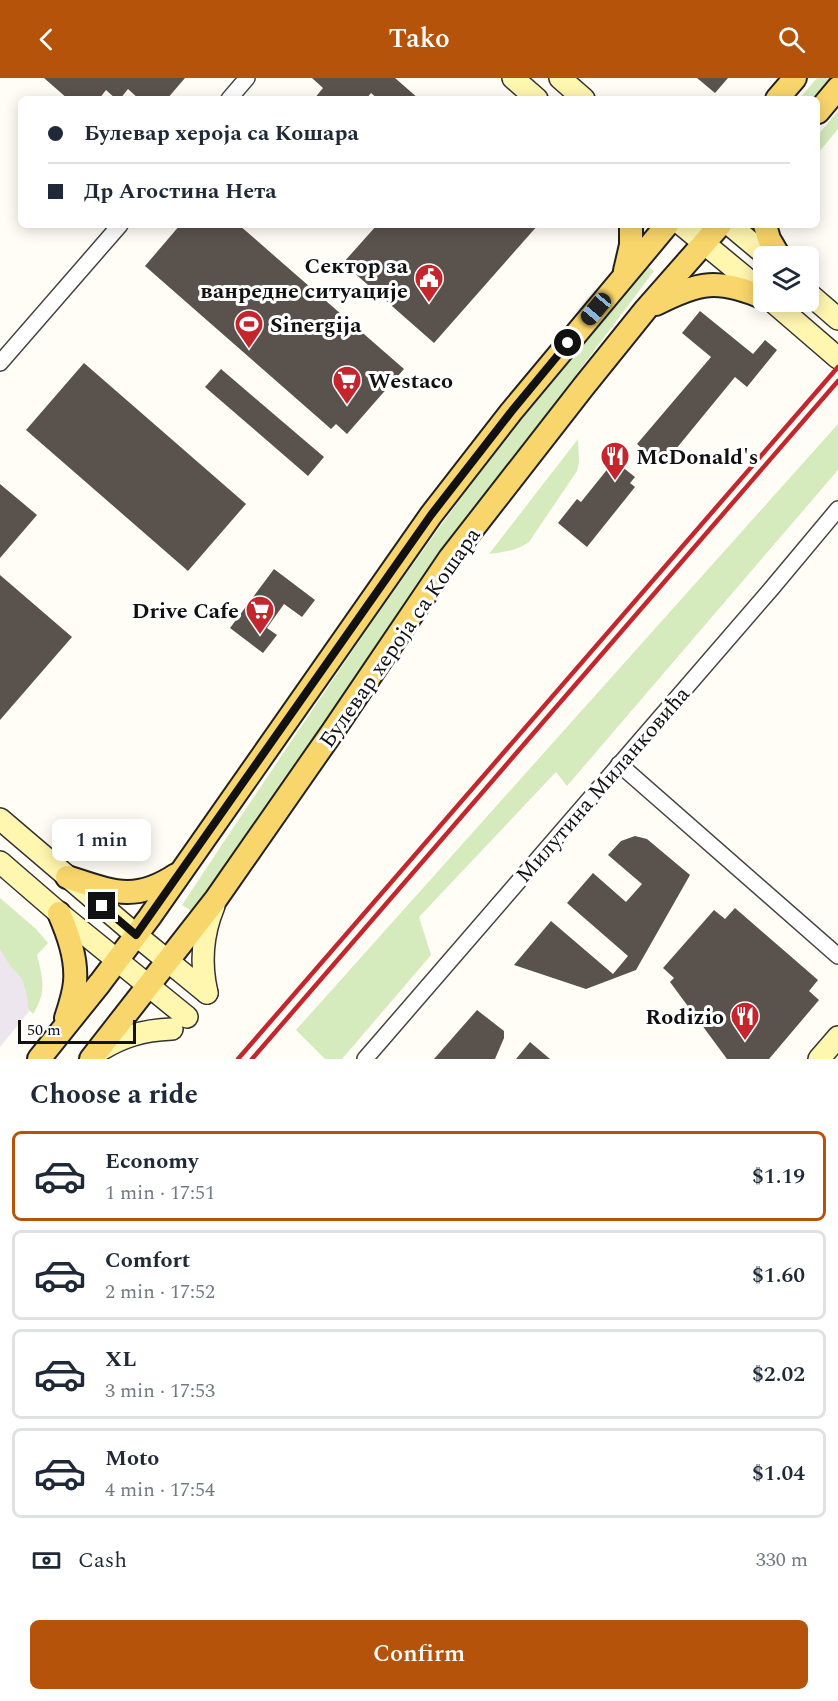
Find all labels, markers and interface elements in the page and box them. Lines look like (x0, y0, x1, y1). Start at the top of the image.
text: Tako (388, 18, 450, 60)
icon: back (30, 23, 63, 56)
icon: search (775, 23, 808, 56)
text: Булевар хероја са Кошара (84, 117, 359, 150)
text: Др Агостина Нета (84, 175, 277, 208)
map controls (753, 246, 819, 312)
button: layers (753, 246, 819, 312)
place label: Сектор за ванредне ситуације (200, 250, 409, 308)
public building icon: Сектор за ванредне ситуације (413, 262, 445, 304)
car (578, 289, 614, 329)
sports icon: Sinergija (233, 308, 265, 350)
place label: Sinergija (270, 309, 362, 342)
route start (554, 329, 581, 356)
supermarket icon: Westaco (331, 364, 363, 406)
place label: Westaco (368, 365, 453, 398)
restaurant icon: McDonald's (599, 440, 631, 482)
place label: McDonald's (636, 441, 758, 474)
street label: Булевар хероја са Кошара (311, 521, 489, 755)
supermarket icon: Drive Cafe (244, 594, 276, 636)
place label: Drive Cafe (132, 595, 239, 628)
street label: Милутина Миланковића (508, 679, 698, 891)
callout: 1 min (52, 819, 152, 861)
text: 1 min (76, 825, 127, 855)
route end (88, 892, 115, 919)
restaurant icon: Rodizio (729, 1000, 761, 1042)
place label: Rodizio (645, 1001, 724, 1034)
scale bar (18, 1017, 136, 1044)
text: 50 m (27, 1018, 61, 1042)
text: Choose a ride (30, 1074, 198, 1116)
text: Economy (105, 1145, 198, 1178)
icon: car (33, 1149, 87, 1203)
text: $1.19 (752, 1160, 805, 1193)
text: 1 min · 17:51 (105, 1178, 215, 1208)
text: Comfort (105, 1244, 190, 1277)
icon: car (33, 1248, 87, 1302)
text: $1.60 (752, 1259, 805, 1292)
text: 2 min · 17:52 (105, 1277, 215, 1307)
text: XL (105, 1343, 136, 1376)
icon: car (33, 1347, 87, 1401)
text: $2.02 (752, 1358, 805, 1391)
text: 3 min · 17:53 (105, 1376, 215, 1406)
text: Moto (105, 1442, 159, 1475)
icon: car (33, 1446, 87, 1500)
text: $1.04 (752, 1457, 805, 1490)
text: 4 min · 17:54 (105, 1475, 215, 1505)
icon: cash (30, 1544, 63, 1577)
text: Cash (78, 1544, 127, 1577)
text: 330 m (756, 1545, 808, 1575)
button: Confirm (30, 1620, 808, 1689)

